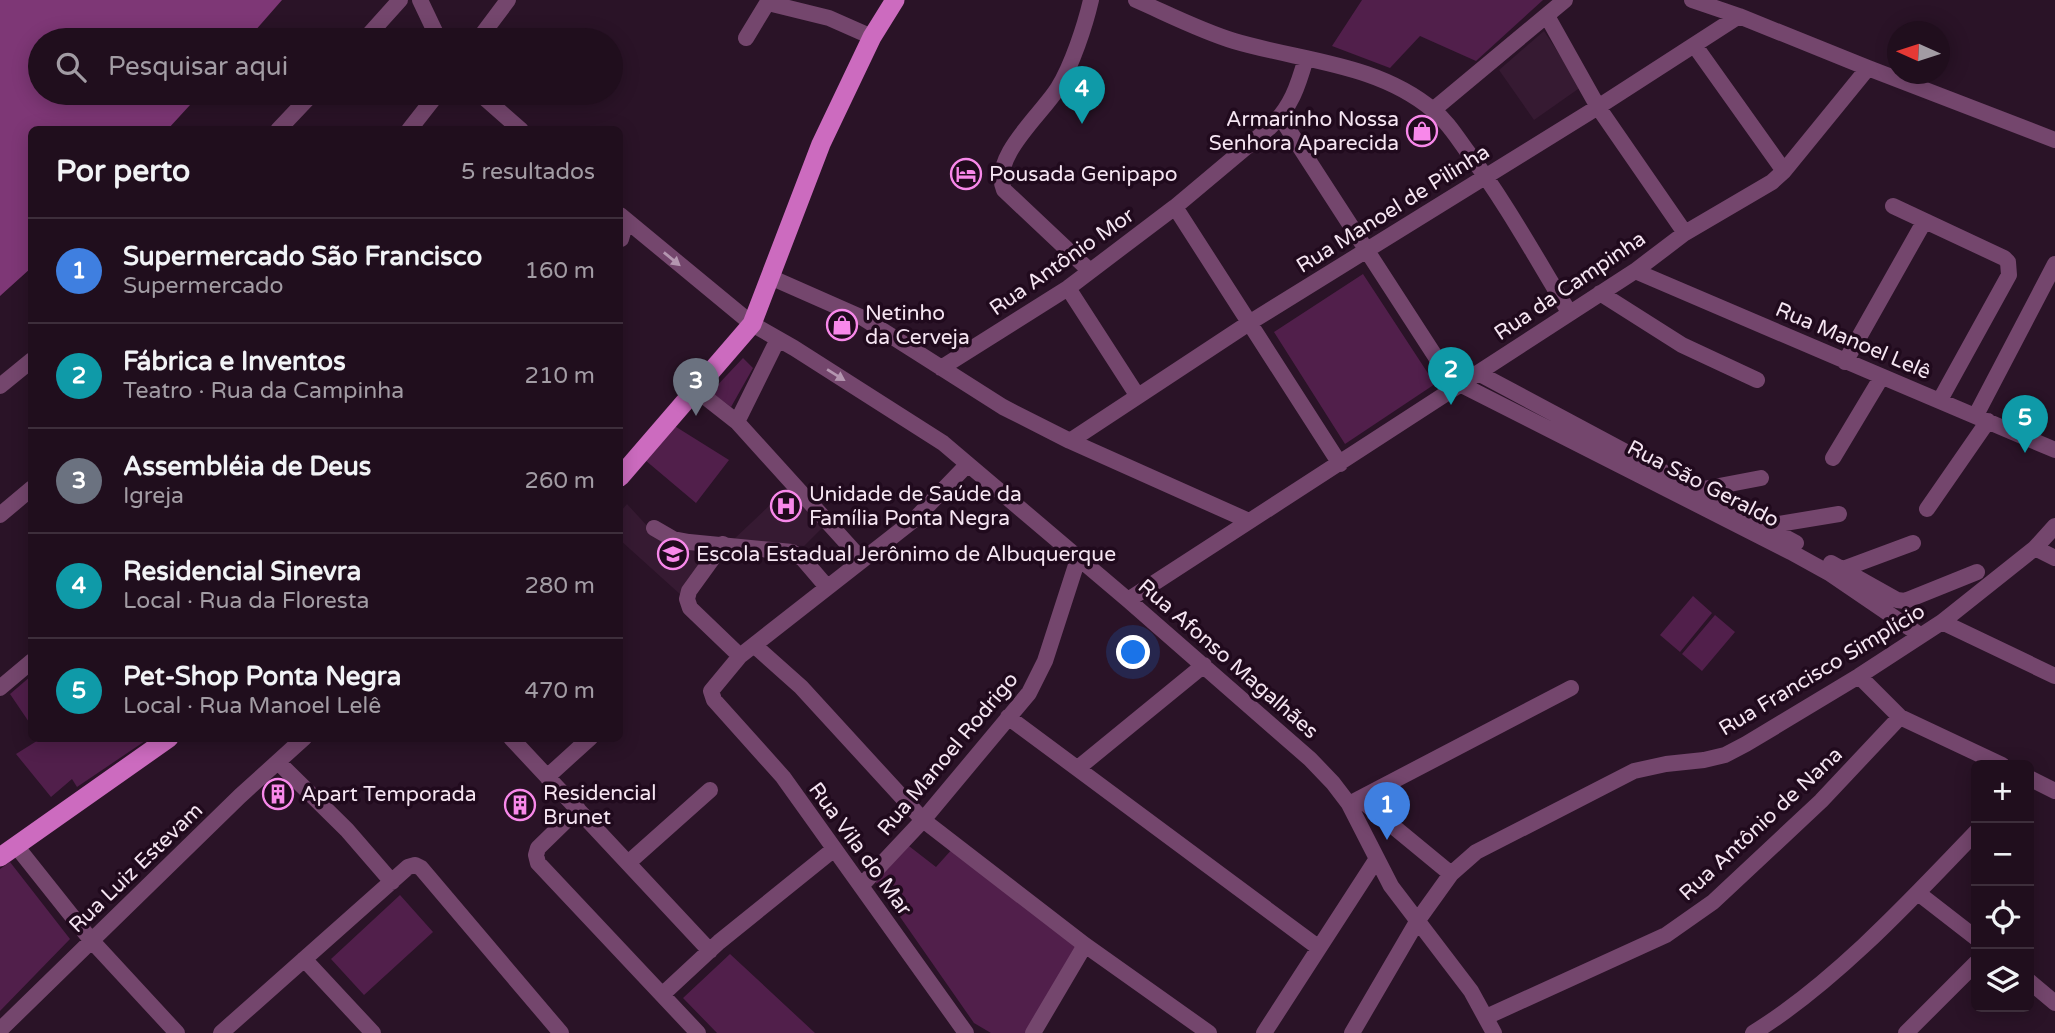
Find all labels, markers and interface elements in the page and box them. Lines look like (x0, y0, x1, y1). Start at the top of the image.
north arrow (1887, 21, 1950, 84)
search box (28, 28, 623, 105)
icon: search (52, 48, 90, 86)
text: Pesquisar aqui (108, 51, 288, 82)
pin: 4 (1059, 66, 1105, 124)
place label: Armarinho Nossa Senhora Aparecida (1209, 107, 1399, 156)
shop icon: Armarinho Nossa Senhora Aparecida (1405, 114, 1439, 148)
street label: Rua Manoel de Pilinha (1292, 139, 1494, 279)
text: Por perto (56, 153, 190, 190)
hotel icon: Pousada Genipapo (949, 157, 983, 191)
text: 5 resultados (461, 158, 595, 186)
place label: Pousada Genipapo (989, 162, 1178, 187)
street label: Rua Antônio Mor (985, 203, 1139, 321)
street label: Rua da Campinha (1490, 226, 1650, 346)
text: Supermercado São Francisco (123, 241, 482, 272)
one-way arrow (662, 251, 680, 266)
text: 1 (72, 257, 86, 285)
text: 160 m (525, 257, 595, 285)
text: Supermercado (123, 272, 284, 300)
street label: Rua Manoel Lelê (1772, 297, 1935, 385)
place label: Netinho da Cerveja (865, 301, 970, 350)
shop icon: Netinho da Cerveja (825, 308, 859, 342)
text: Fábrica e Inventos (123, 346, 346, 377)
pin: 2 (1428, 347, 1474, 405)
pin: 3 (673, 358, 719, 416)
text: 2 (72, 362, 86, 390)
text: 210 m (525, 362, 595, 390)
one-way arrow (827, 368, 846, 381)
text: Teatro · Rua da Campinha (123, 377, 404, 405)
pin: 5 (2002, 395, 2048, 453)
street label: Rua São Geraldo (1623, 435, 1783, 533)
text: Assembléia de Deus (123, 451, 371, 482)
text: 3 (72, 467, 86, 495)
text: 260 m (525, 467, 595, 495)
text: Igreja (123, 482, 184, 510)
place label: Unidade de Saúde da Família Ponta Negra (809, 482, 1022, 531)
hospital icon: Unidade de Saúde da Família Ponta Negra (769, 489, 803, 523)
school or university icon: Escola Estadual Jerônimo de Albuquerque (656, 537, 690, 571)
place label: Escola Estadual Jerônimo de Albuquerque (696, 542, 1116, 567)
text: Residencial Sinevra (123, 556, 361, 587)
text: 4 (72, 572, 86, 600)
text: 280 m (525, 572, 595, 600)
street label: Rua Afonso Magalhães (1133, 574, 1323, 744)
text: Local · Rua da Floresta (123, 587, 369, 615)
street label: Rua Francisco Simplício (1714, 599, 1930, 741)
your location (1116, 635, 1150, 669)
text: Pet-Shop Ponta Negra (123, 661, 401, 692)
street label: Rua Manoel Rodrigo (872, 667, 1024, 841)
text: 5 (72, 677, 86, 705)
text: 470 m (525, 677, 595, 705)
text: Local · Rua Manoel Lelê (123, 692, 381, 720)
street label: Rua Antônio de Nana (1674, 742, 1848, 906)
map controls (1971, 760, 2034, 1012)
button: + (1971, 760, 2034, 823)
building icon: Apart Temporada (261, 777, 295, 811)
street label: Rua Vila do Mar (803, 777, 917, 921)
place label: Residencial Brunet (543, 781, 657, 830)
place label: Apart Temporada (301, 782, 477, 807)
pin: 1 (1364, 782, 1410, 840)
building icon: Residencial Brunet (503, 788, 537, 822)
street label: Rua Luiz Estevam (64, 798, 208, 938)
button: − (1971, 823, 2034, 886)
button: locate (1971, 886, 2034, 949)
button: layers (1971, 949, 2034, 1012)

